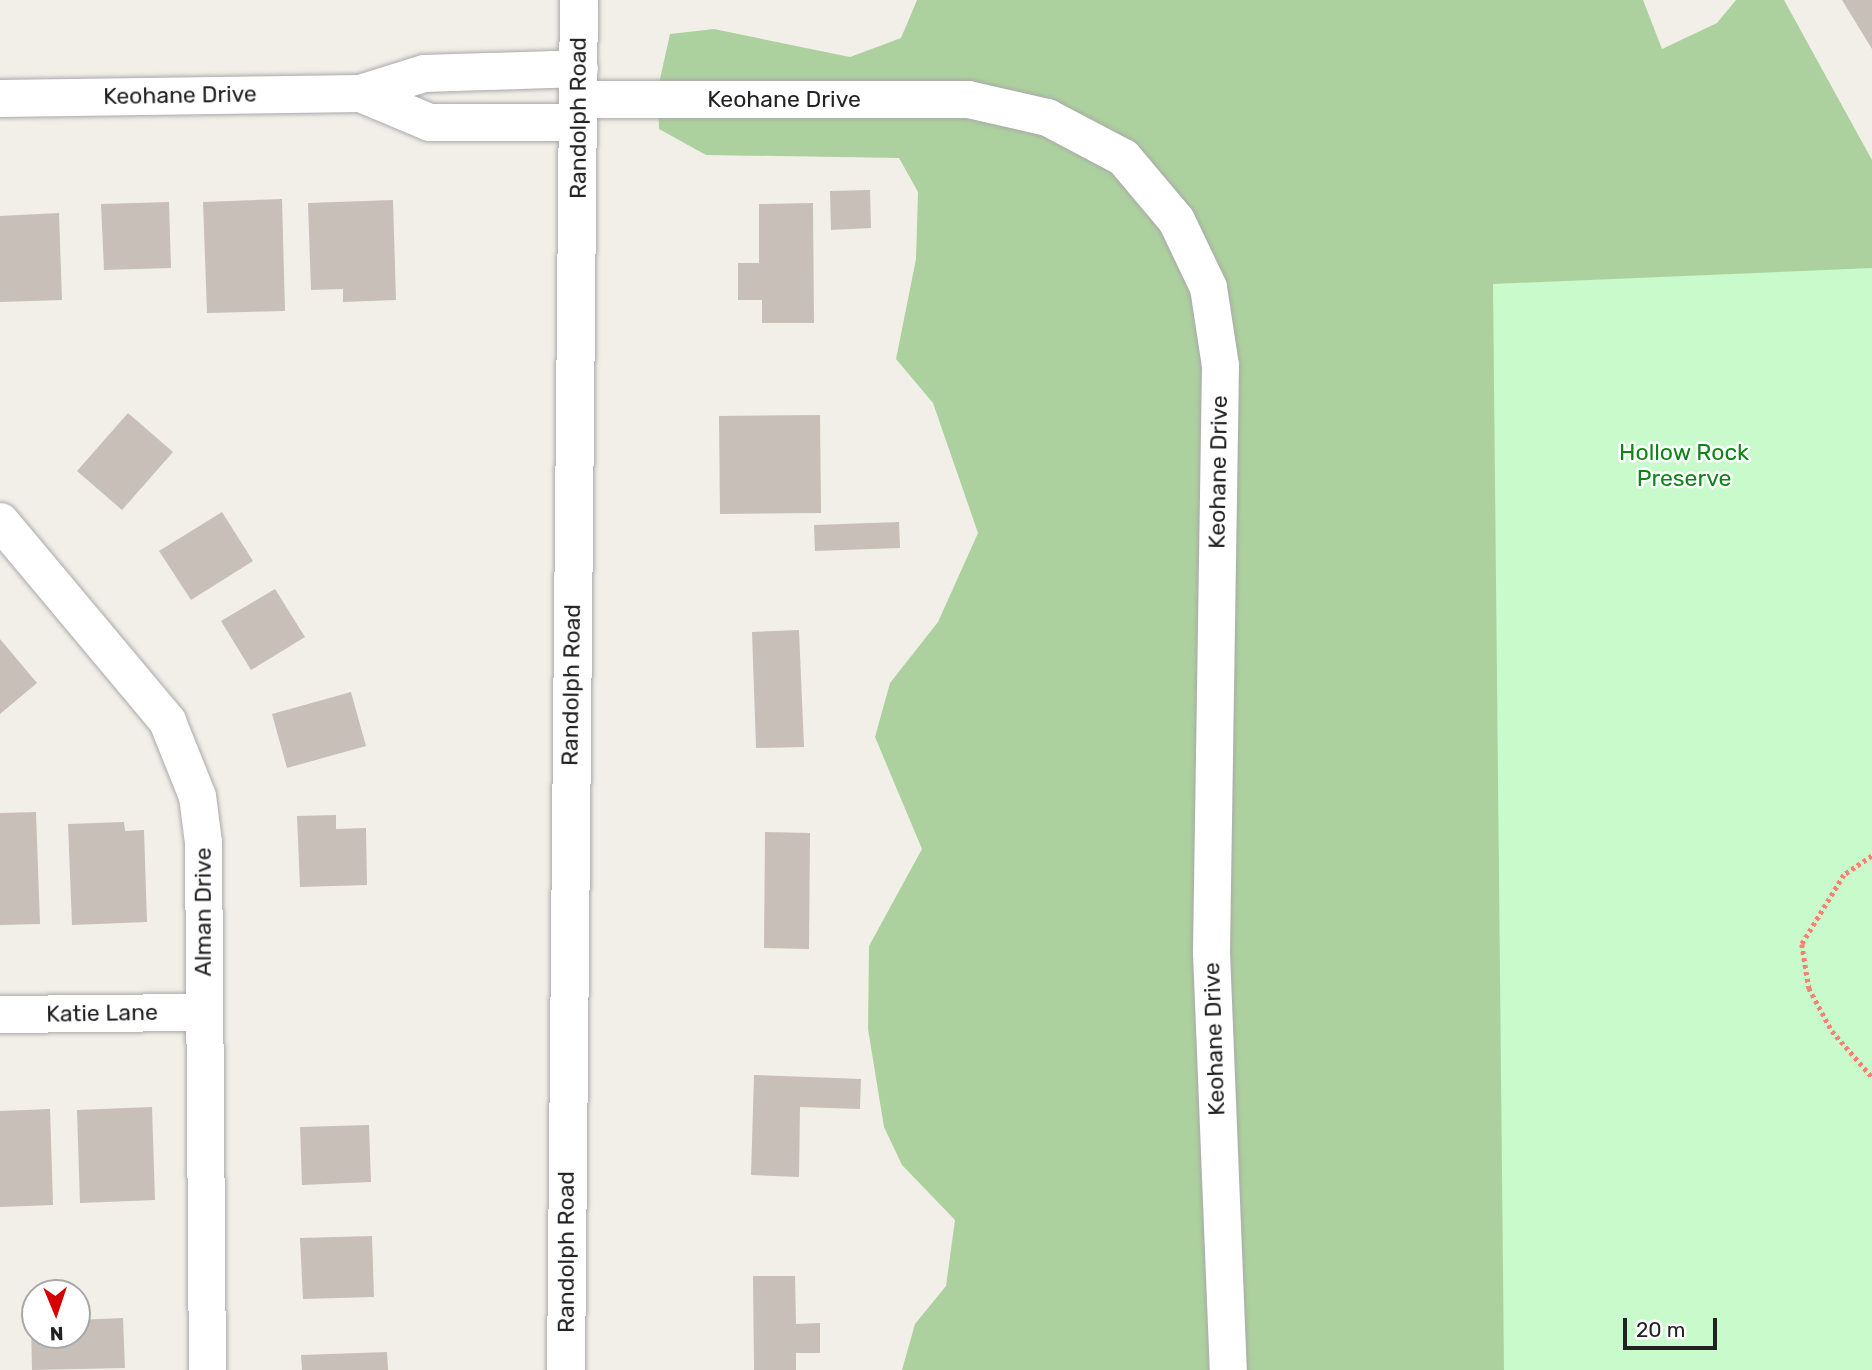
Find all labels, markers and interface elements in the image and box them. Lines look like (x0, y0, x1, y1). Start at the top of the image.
street label: Randolph Road (564, 37, 592, 199)
street label: Keohane Drive (103, 80, 257, 110)
street label: Keohane Drive (707, 85, 861, 113)
street label: Keohane Drive (1203, 395, 1233, 549)
park label: Hollow Rock Preserve (1619, 438, 1749, 492)
street label: Randolph Road (556, 604, 586, 766)
street label: Alman Drive (189, 847, 217, 977)
street label: Keohane Drive (1198, 962, 1230, 1116)
street label: Katie Lane (46, 998, 158, 1028)
street label: Randolph Road (552, 1171, 580, 1333)
north arrow (21, 1279, 91, 1349)
scale bar (1627, 1304, 1722, 1348)
text: 20 m (1636, 1317, 1685, 1342)
text: N (49, 1322, 64, 1345)

